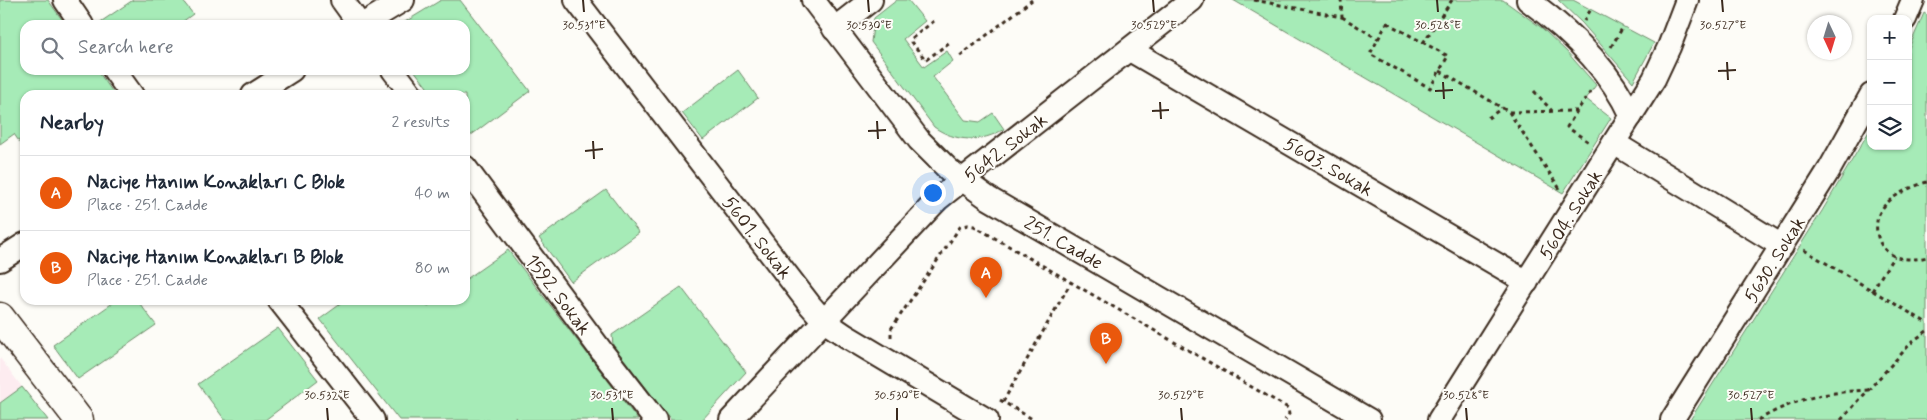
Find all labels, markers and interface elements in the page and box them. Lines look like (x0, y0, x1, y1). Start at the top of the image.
north arrow (1807, 15, 1852, 60)
map controls (1867, 15, 1912, 150)
button: + (1867, 15, 1912, 60)
text: 30.531°E (562, 18, 606, 34)
text: 30.530°E (846, 18, 892, 34)
text: 30.529°E (1131, 18, 1177, 34)
text: 30.528°E (1415, 18, 1461, 34)
text: 30.527°E (1700, 18, 1746, 34)
search box (20, 20, 470, 75)
icon: search (38, 34, 66, 62)
text: Search here (78, 35, 174, 60)
button: − (1867, 60, 1912, 105)
button: layers (1867, 105, 1912, 150)
street label: 5642. Sokak (959, 108, 1053, 189)
text: Nearby (40, 109, 104, 137)
text: 2 results (392, 112, 450, 133)
street label: 5603. Sokak (1279, 132, 1377, 203)
street label: 5604. Sokak (1534, 165, 1609, 264)
text: Naciye Hanım Konakları C Blok (87, 170, 345, 195)
your location (920, 180, 946, 206)
text: A (51, 183, 61, 204)
text: 40 m (414, 183, 450, 204)
street label: 5601. Sokak (716, 191, 797, 285)
text: Place · 251. Cadde (87, 195, 208, 216)
street label: 251. Cadde (1019, 211, 1107, 276)
street label: 5630. Sokak (1739, 212, 1812, 308)
text: Naciye Hanım Konakları B Blok (87, 245, 343, 270)
street label: 1592. Sokak (519, 249, 596, 340)
pin: A (970, 257, 1002, 298)
text: B (51, 258, 61, 279)
text: 80 m (415, 258, 450, 279)
text: Place · 251. Cadde (87, 270, 208, 291)
pin: B (1090, 323, 1122, 364)
text: 30.532°E (304, 388, 350, 404)
text: 30.531°E (590, 388, 634, 404)
text: 30.530°E (874, 388, 920, 404)
text: 30.529°E (1158, 388, 1204, 404)
text: 30.528°E (1443, 388, 1489, 404)
text: 30.527°E (1728, 388, 1774, 404)

